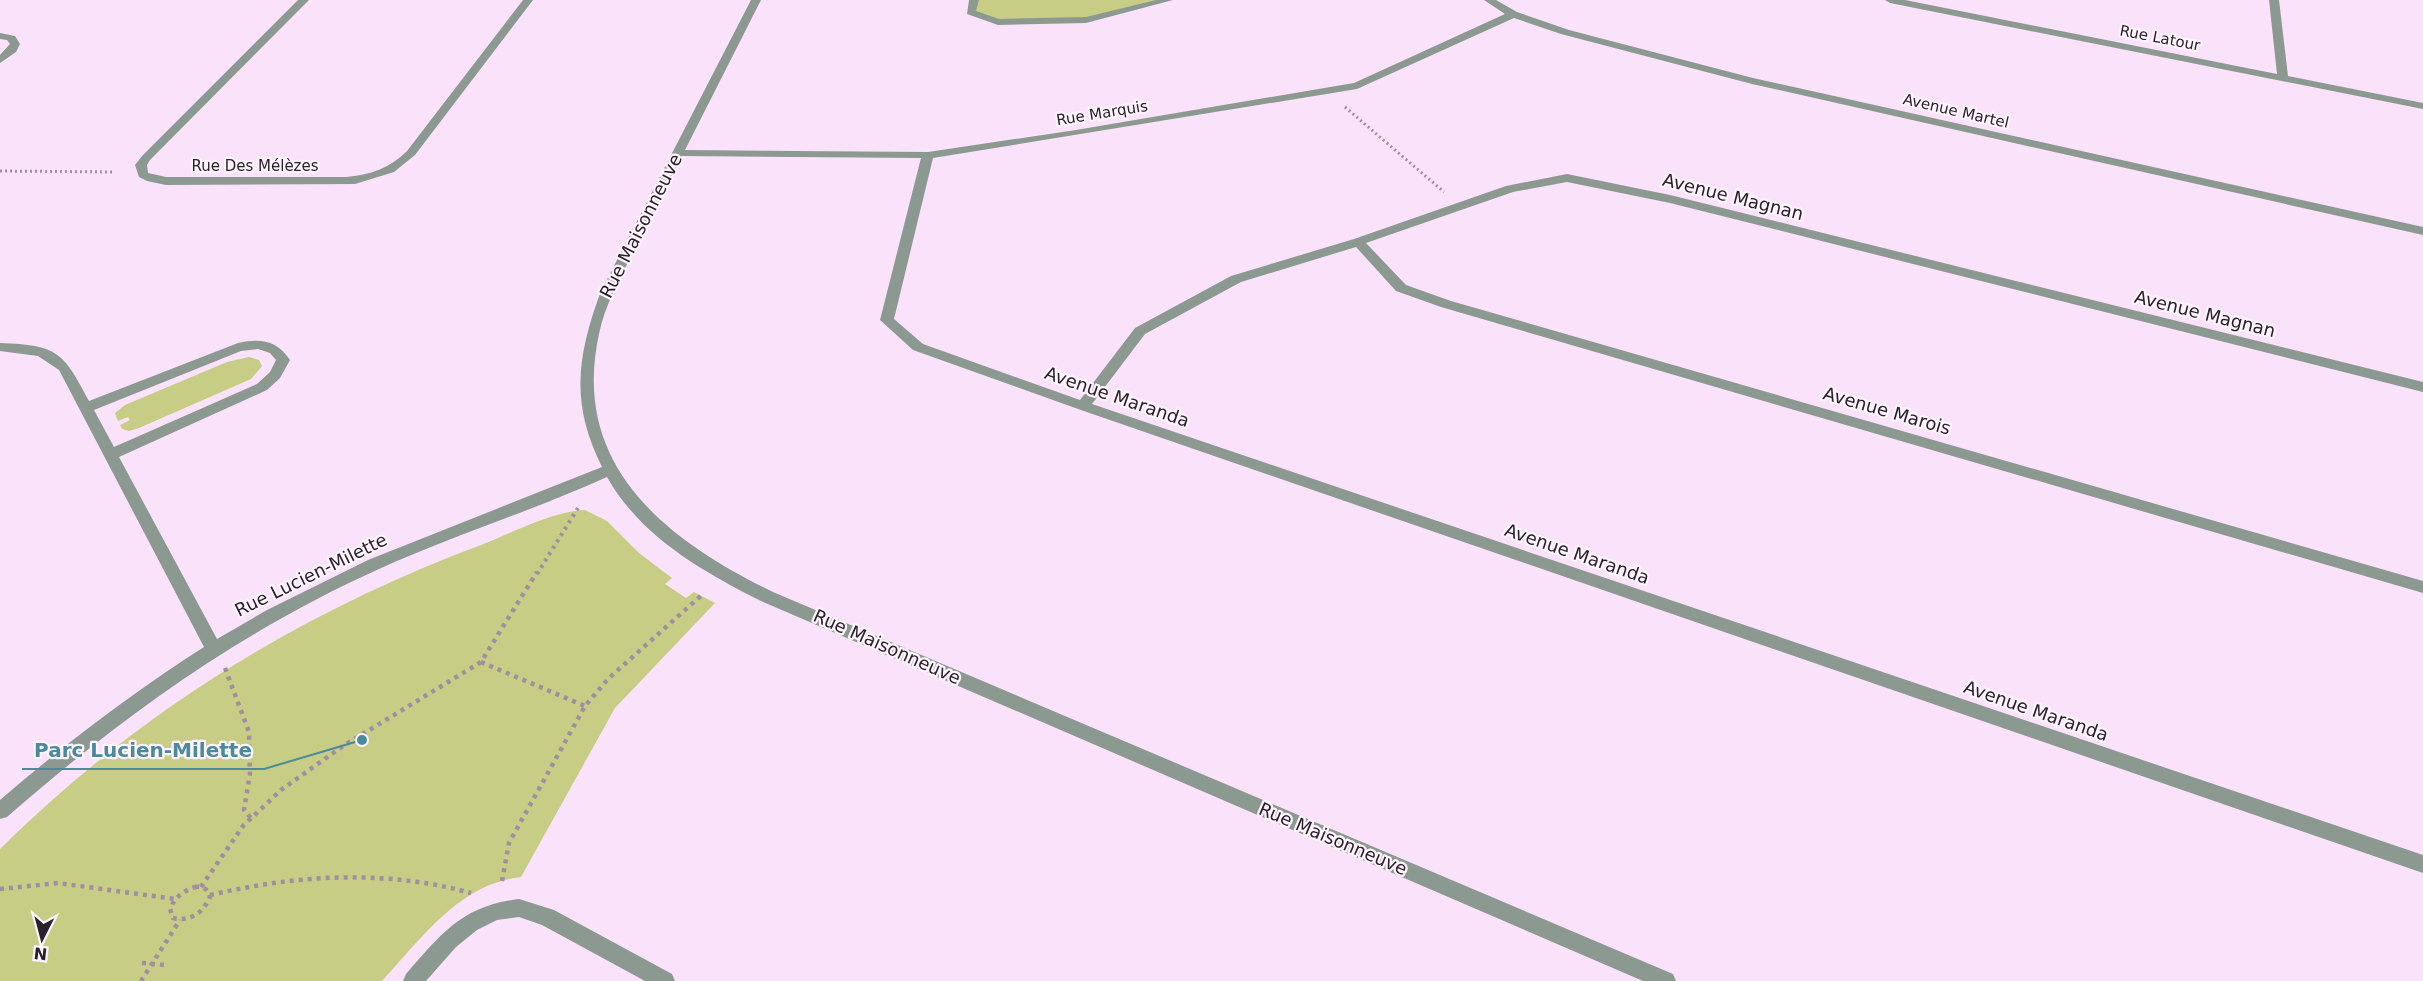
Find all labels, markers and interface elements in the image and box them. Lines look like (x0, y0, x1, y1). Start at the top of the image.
street label: Rue Latour (2118, 21, 2203, 55)
street label: Avenue Martel (1901, 90, 2011, 132)
street label: Rue Marquis (1055, 97, 1149, 129)
street label: Rue Maisonneuve (595, 150, 686, 301)
street label: Rue Des Mélèzes (191, 157, 319, 175)
street label: Avenue Magnan (1661, 169, 1806, 224)
street label: Avenue Magnan (2133, 286, 2278, 341)
street label: Avenue Maranda (1042, 362, 1192, 431)
street label: Avenue Marois (1821, 382, 1953, 439)
street label: Avenue Maranda (1502, 519, 1652, 588)
street label: Rue Lucien-Milette (231, 529, 390, 621)
street label: Rue Maisonneuve (810, 605, 964, 688)
street label: Avenue Maranda (1961, 676, 2111, 745)
callout: Parc Lucien-Milette (22, 731, 264, 769)
text: Parc Lucien-Milette (34, 738, 252, 762)
street label: Rue Maisonneuve (1256, 798, 1410, 879)
north arrow (12, 909, 72, 969)
text: N (33, 943, 48, 964)

